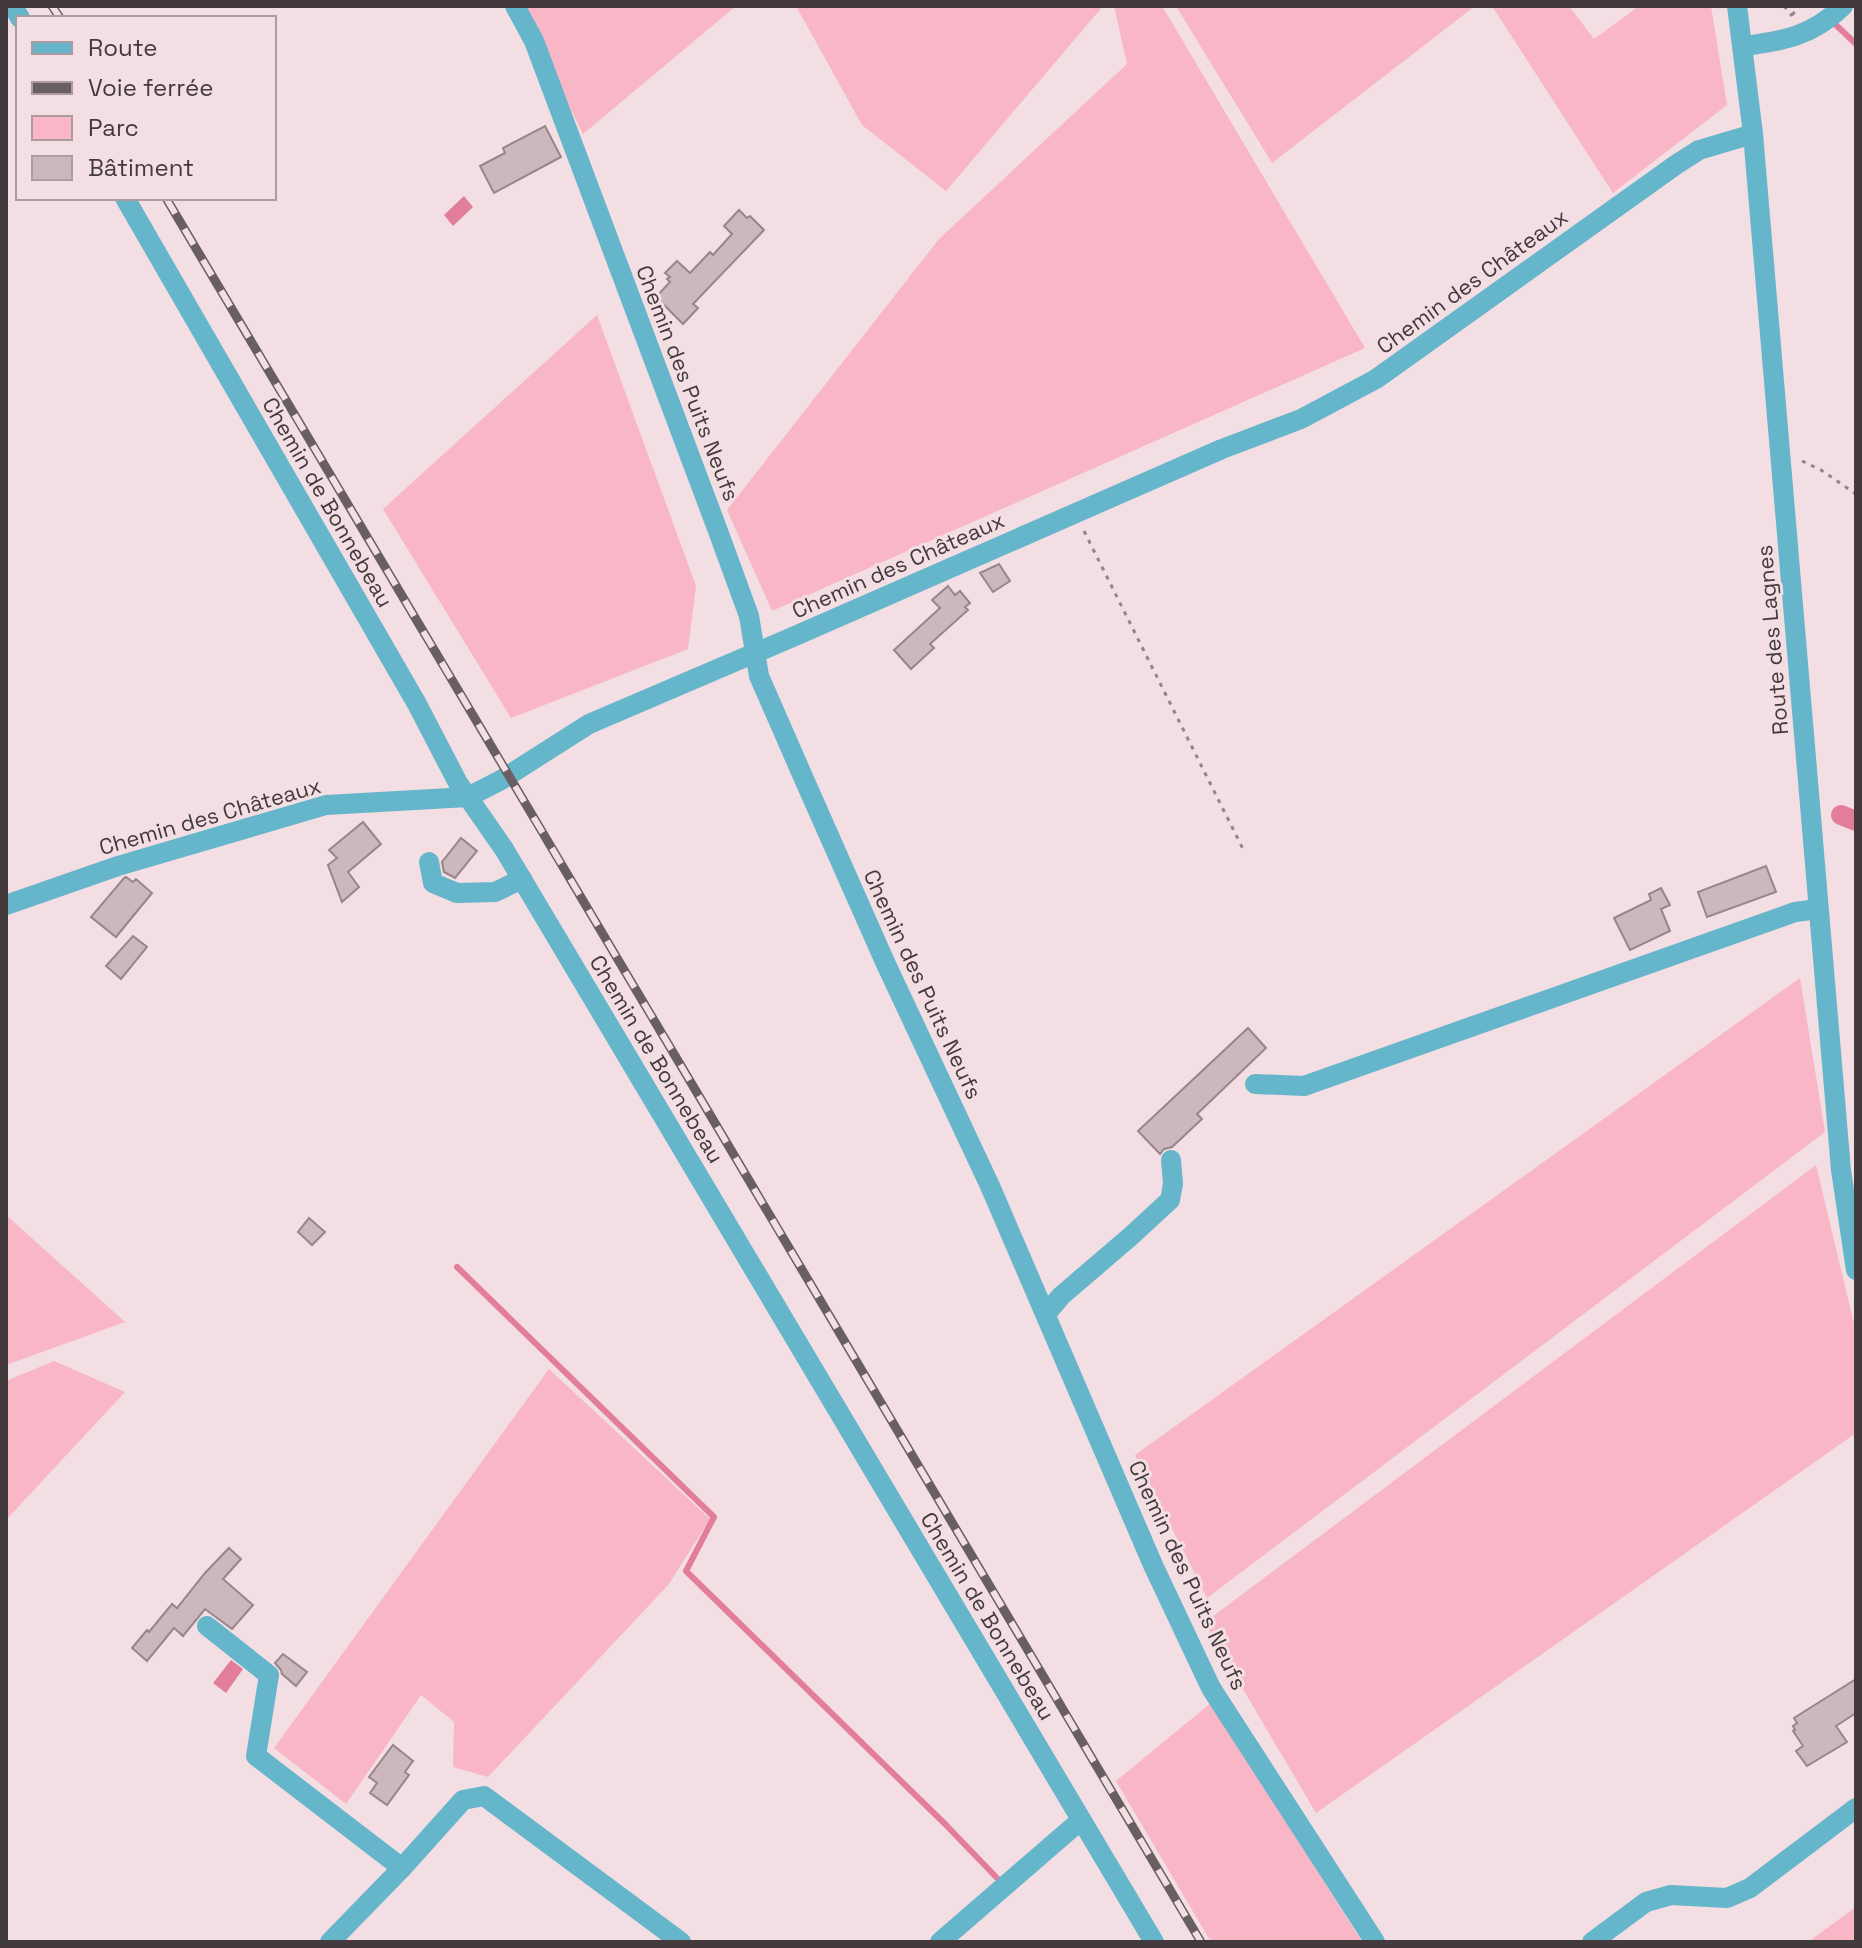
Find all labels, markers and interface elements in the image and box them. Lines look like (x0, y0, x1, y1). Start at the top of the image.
legend (16, 16, 276, 200)
text: Route (88, 32, 157, 63)
text: Voie ferrée (88, 72, 213, 103)
text: Parc (88, 112, 139, 143)
text: Bâtiment (88, 152, 194, 183)
street label: Chemin des Châteaux (1371, 202, 1573, 360)
street label: Chemin des Puits Neufs (630, 261, 746, 505)
street label: Chemin de Bonnebeau (256, 392, 400, 612)
street label: Chemin des Châteaux (787, 505, 1009, 625)
street label: Route des Lagnes (1750, 544, 1794, 736)
street label: Chemin des Châteaux (96, 771, 324, 861)
street label: Chemin des Puits Neufs (857, 865, 989, 1103)
street label: Chemin de Bonnebeau (584, 950, 730, 1168)
street label: Chemin des Puits Neufs (1122, 1456, 1254, 1694)
street label: Chemin de Bonnebeau (915, 1507, 1061, 1725)

